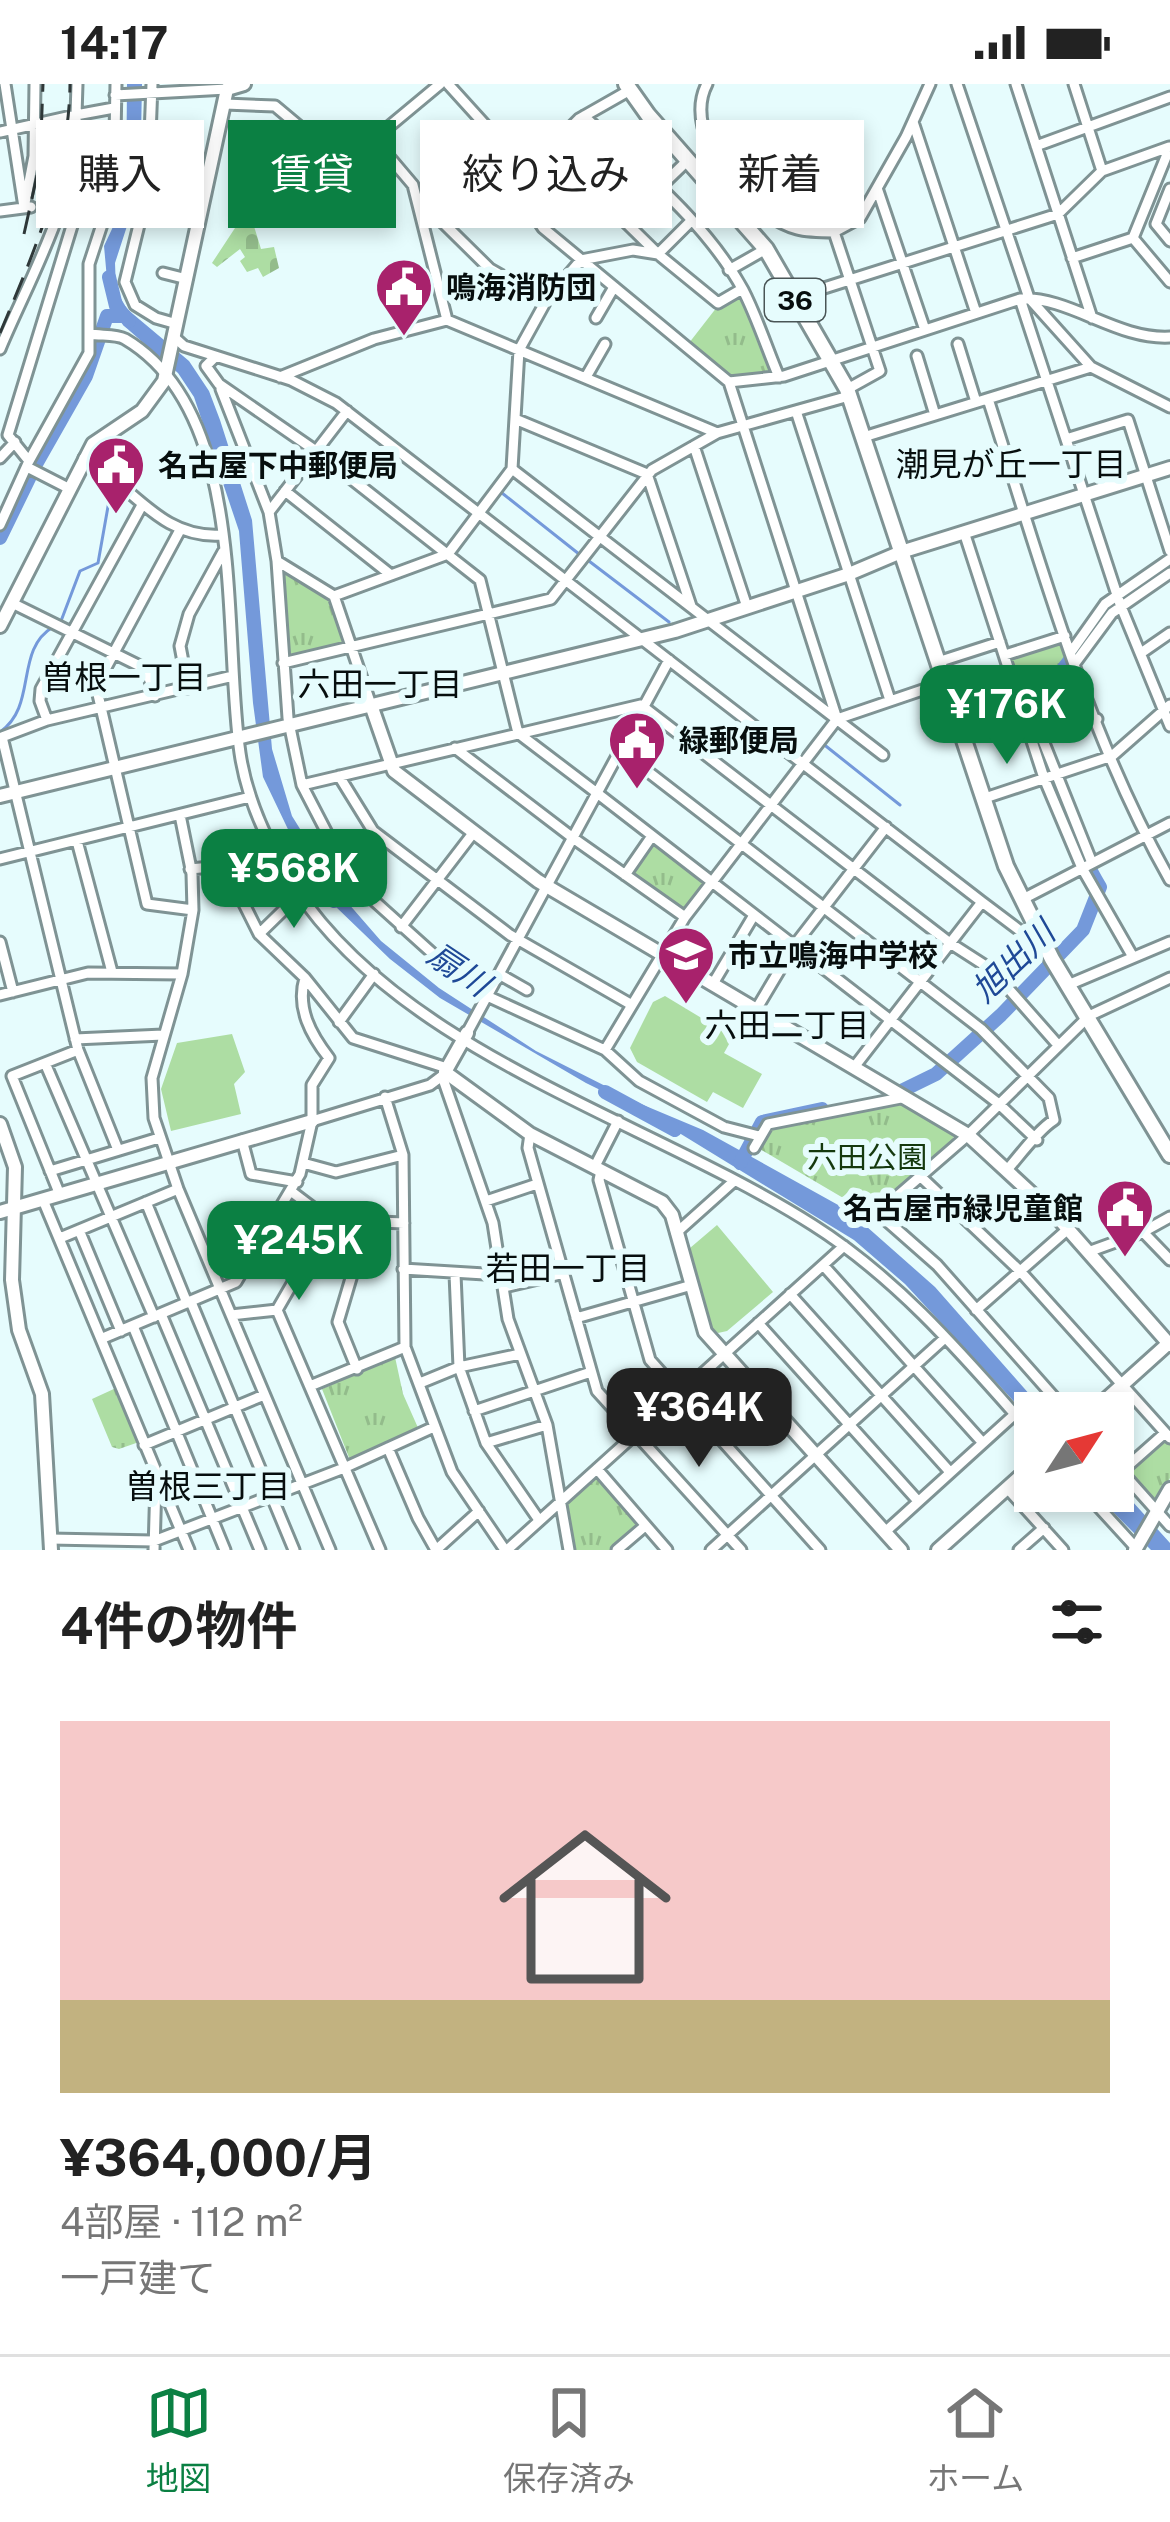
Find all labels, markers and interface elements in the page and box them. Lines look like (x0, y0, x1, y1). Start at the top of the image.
text: 14:17 (60, 16, 168, 69)
chip: 購入 (36, 120, 204, 228)
chip: 賃貸 (228, 120, 396, 228)
chip: 絞り込み (420, 120, 672, 228)
chip: 新着 (696, 120, 864, 228)
public building icon: 鳴海消防団 (373, 256, 435, 338)
place label: 鳴海消防団 (446, 269, 596, 305)
road number: 36 (765, 279, 825, 321)
public building icon: 名古屋下中郵便局 (85, 434, 147, 516)
district label: 潮見が丘一丁目 (896, 445, 1127, 483)
place label: 名古屋下中郵便局 (158, 447, 398, 483)
district label: 曽根一丁目 (42, 658, 207, 696)
district label: 六田一丁目 (298, 665, 463, 703)
pin: ¥176K (923, 665, 1091, 767)
text: ¥176K (947, 681, 1067, 727)
public building icon: 緑郵便局 (606, 709, 668, 791)
place label: 緑郵便局 (679, 722, 799, 758)
pin: ¥568K (210, 829, 378, 931)
text: ¥568K (228, 845, 360, 891)
water label: 旭出川 (964, 911, 1064, 1009)
school or university icon: 市立鳴海中学校 (655, 924, 717, 1006)
water label: 扇川 (421, 935, 499, 1005)
place label: 市立鳴海中学校 (728, 937, 938, 973)
district label: 六田二丁目 (705, 1006, 870, 1044)
park label: 六田公園 (807, 1139, 927, 1175)
public building icon: 名古屋市緑児童館 (1094, 1177, 1156, 1259)
place label: 名古屋市緑児童館 (843, 1190, 1083, 1226)
pin: ¥245K (215, 1201, 383, 1303)
text: ¥245K (234, 1217, 364, 1263)
district label: 若田一丁目 (486, 1249, 651, 1287)
pin: ¥364K (615, 1368, 783, 1470)
text: ¥364K (634, 1384, 764, 1430)
north arrow (1014, 1392, 1134, 1512)
map controls (1014, 1392, 1134, 1512)
district label: 曽根三丁目 (126, 1467, 291, 1505)
icon: filters (1044, 1589, 1110, 1655)
text: 4件の物件 (60, 1596, 297, 1655)
icon: home (477, 1799, 693, 2015)
text: ¥364,000/月 (60, 2128, 377, 2187)
text: 4部屋 · 112 m² (60, 2199, 303, 2245)
text: 一戸建て (60, 2255, 216, 2301)
tab: 地図 (146, 2380, 212, 2500)
tab: 保存済み (503, 2380, 635, 2500)
tab: ホーム (926, 2380, 1024, 2500)

